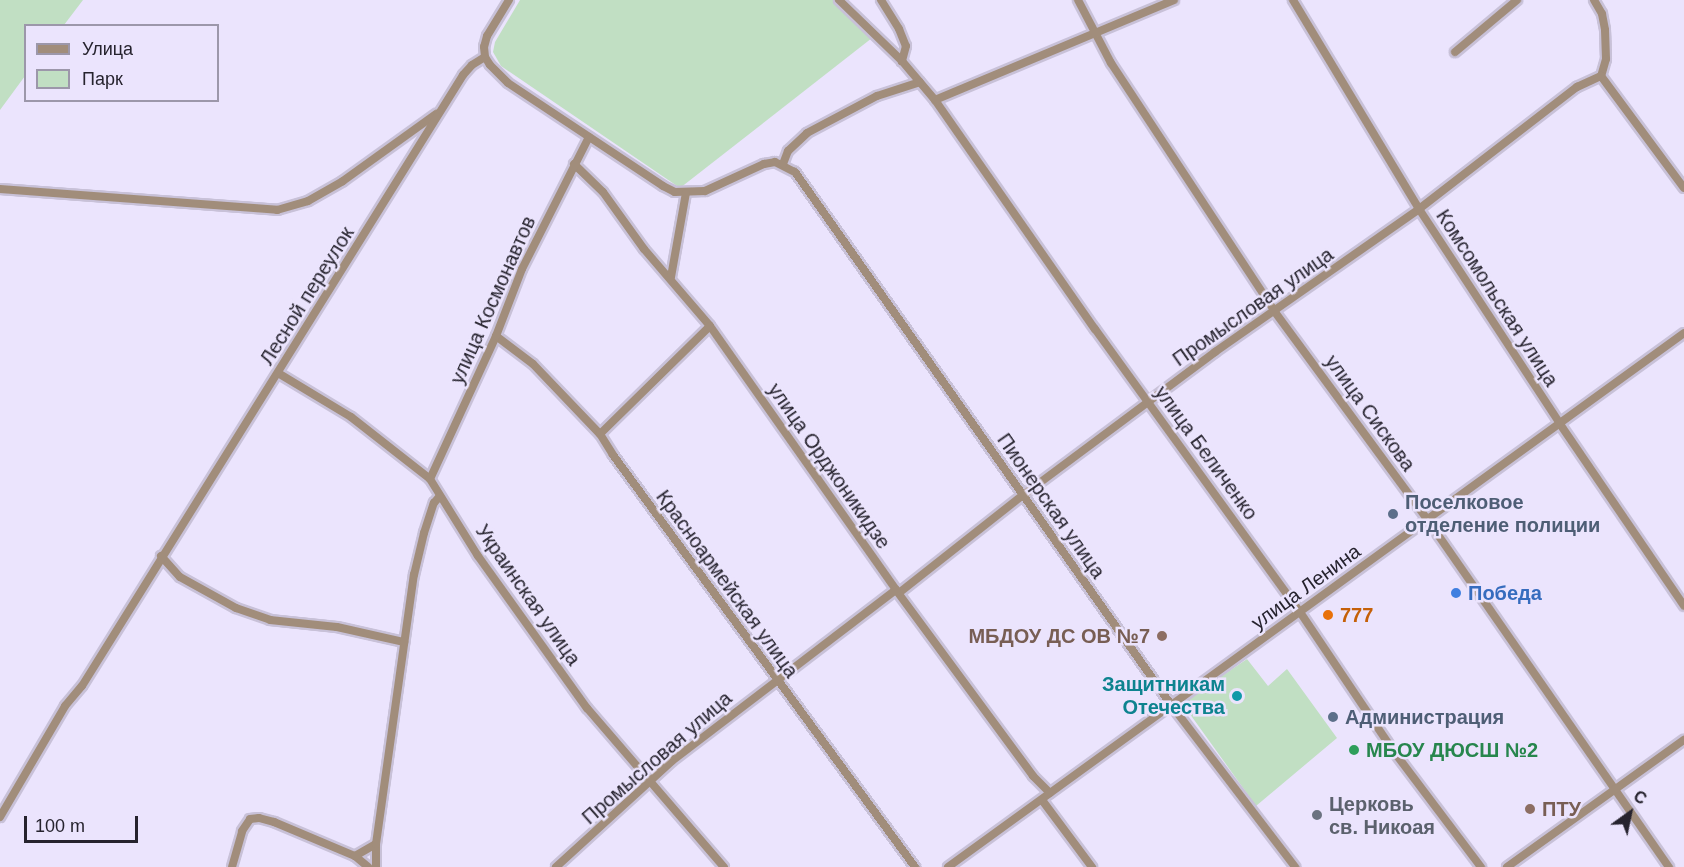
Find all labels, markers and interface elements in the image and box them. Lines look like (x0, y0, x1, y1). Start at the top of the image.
legend (24, 24, 219, 102)
text: Улица (82, 39, 133, 59)
text: Парк (82, 69, 123, 89)
street label: Комсомольская улица (1431, 205, 1563, 391)
street label: улица Космонавтов (445, 212, 541, 388)
street label: Лесной переулок (255, 222, 359, 370)
street label: Промысловая улица (1168, 242, 1338, 372)
street label: улица Сискова (1320, 350, 1420, 476)
street label: улица Орджоникидзе (763, 379, 895, 553)
street label: улица Беличенко (1149, 381, 1263, 525)
street label: Пионерская улица (992, 429, 1110, 583)
street label: Красноармейская улица (651, 486, 803, 682)
place label: Поселковое отделение полиции (1405, 490, 1600, 537)
marker: Поселковое отделение полиции (1386, 507, 1400, 521)
street label: Украинская улица (470, 520, 586, 670)
street label: улица Ленина (1247, 539, 1365, 635)
place label: Победа (1468, 581, 1542, 605)
marker: Победа (1449, 586, 1463, 600)
place label: 777 (1340, 603, 1373, 627)
marker: 777 (1321, 608, 1335, 622)
place label: МБДОУ ДС ОВ №7 (968, 624, 1150, 648)
marker: МБДОУ ДС ОВ №7 (1155, 629, 1169, 643)
place label: Защитникам Отечества (1102, 672, 1225, 719)
street label: Промысловая улица (577, 686, 737, 830)
marker: Защитникам Отечества (1230, 689, 1244, 703)
place label: Администрация (1345, 705, 1504, 729)
marker: Администрация (1326, 710, 1340, 724)
place label: МБОУ ДЮСШ №2 (1366, 738, 1538, 762)
marker: МБОУ ДЮСШ №2 (1347, 743, 1361, 757)
north arrow (1600, 783, 1660, 843)
text: С (1631, 787, 1650, 808)
place label: Церковь св. Никоая (1329, 792, 1435, 839)
place label: ПТУ (1542, 797, 1581, 821)
marker: ПТУ (1523, 802, 1537, 816)
scale bar (27, 804, 141, 842)
marker: Церковь св. Никоая (1310, 808, 1324, 822)
text: 100 m (35, 816, 85, 836)

